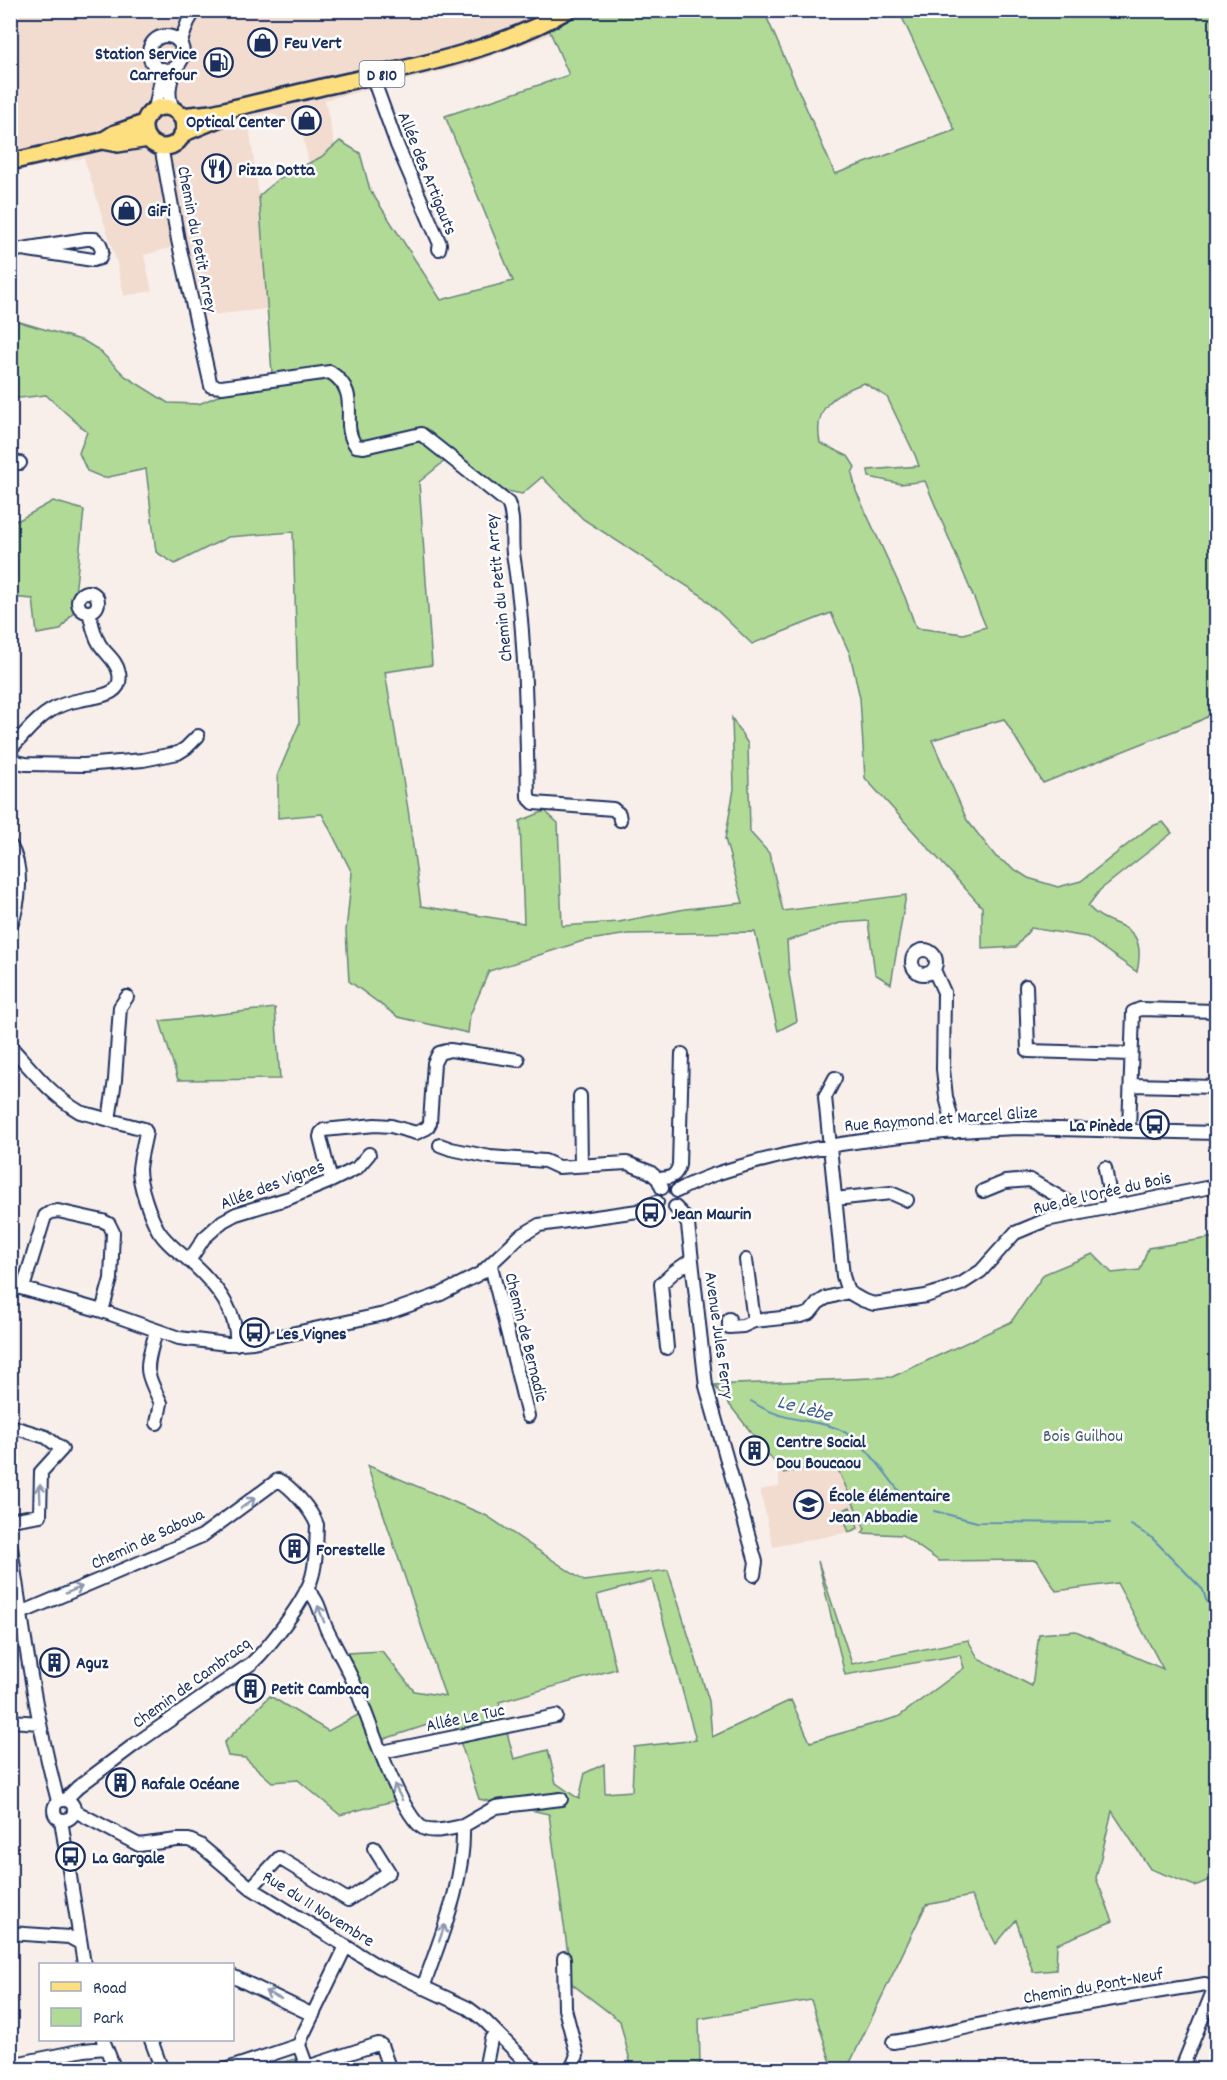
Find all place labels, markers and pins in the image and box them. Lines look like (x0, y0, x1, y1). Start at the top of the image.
shop icon: Feu Vert (247, 26, 279, 58)
place label: Feu Vert (284, 32, 342, 57)
place label: Station Service Carrefour (95, 43, 197, 89)
fuel station icon: Station Service Carrefour (202, 47, 234, 79)
shop icon: Optical Center (290, 105, 322, 137)
place label: Optical Center (186, 111, 285, 136)
restaurant icon: Pizza Dotta (201, 153, 233, 185)
place label: Pizza Dotta (238, 159, 315, 184)
shop icon: GiFi (110, 194, 142, 226)
place label: GiFi (147, 200, 171, 225)
bus stop icon: La Pinède (1138, 1109, 1170, 1141)
place label: La Pinède (1069, 1115, 1133, 1140)
bus stop icon: Jean Maurin (634, 1197, 666, 1229)
place label: Jean Maurin (671, 1203, 751, 1228)
bus stop icon: Les Vignes (239, 1317, 271, 1349)
place label: Les Vignes (276, 1323, 347, 1348)
place label: Centre Social Dou Boucaou (776, 1431, 866, 1477)
building icon: Centre Social Dou Boucaou (739, 1435, 771, 1467)
place label: École élémentaire Jean Abbadie (829, 1485, 950, 1531)
school or university icon: École élémentaire Jean Abbadie (792, 1489, 824, 1521)
building icon: Forestelle (279, 1533, 311, 1565)
place label: Forestelle (316, 1539, 385, 1564)
building icon: Aguz (39, 1646, 71, 1678)
place label: Aguz (76, 1652, 108, 1677)
building icon: Petit Cambacq (234, 1672, 266, 1704)
place label: Petit Cambacq (271, 1678, 369, 1703)
building icon: Rafale Océane (104, 1767, 136, 1799)
place label: Rafale Océane (141, 1773, 239, 1798)
bus stop icon: La Gargale (55, 1841, 87, 1873)
place label: La Gargale (92, 1847, 165, 1872)

